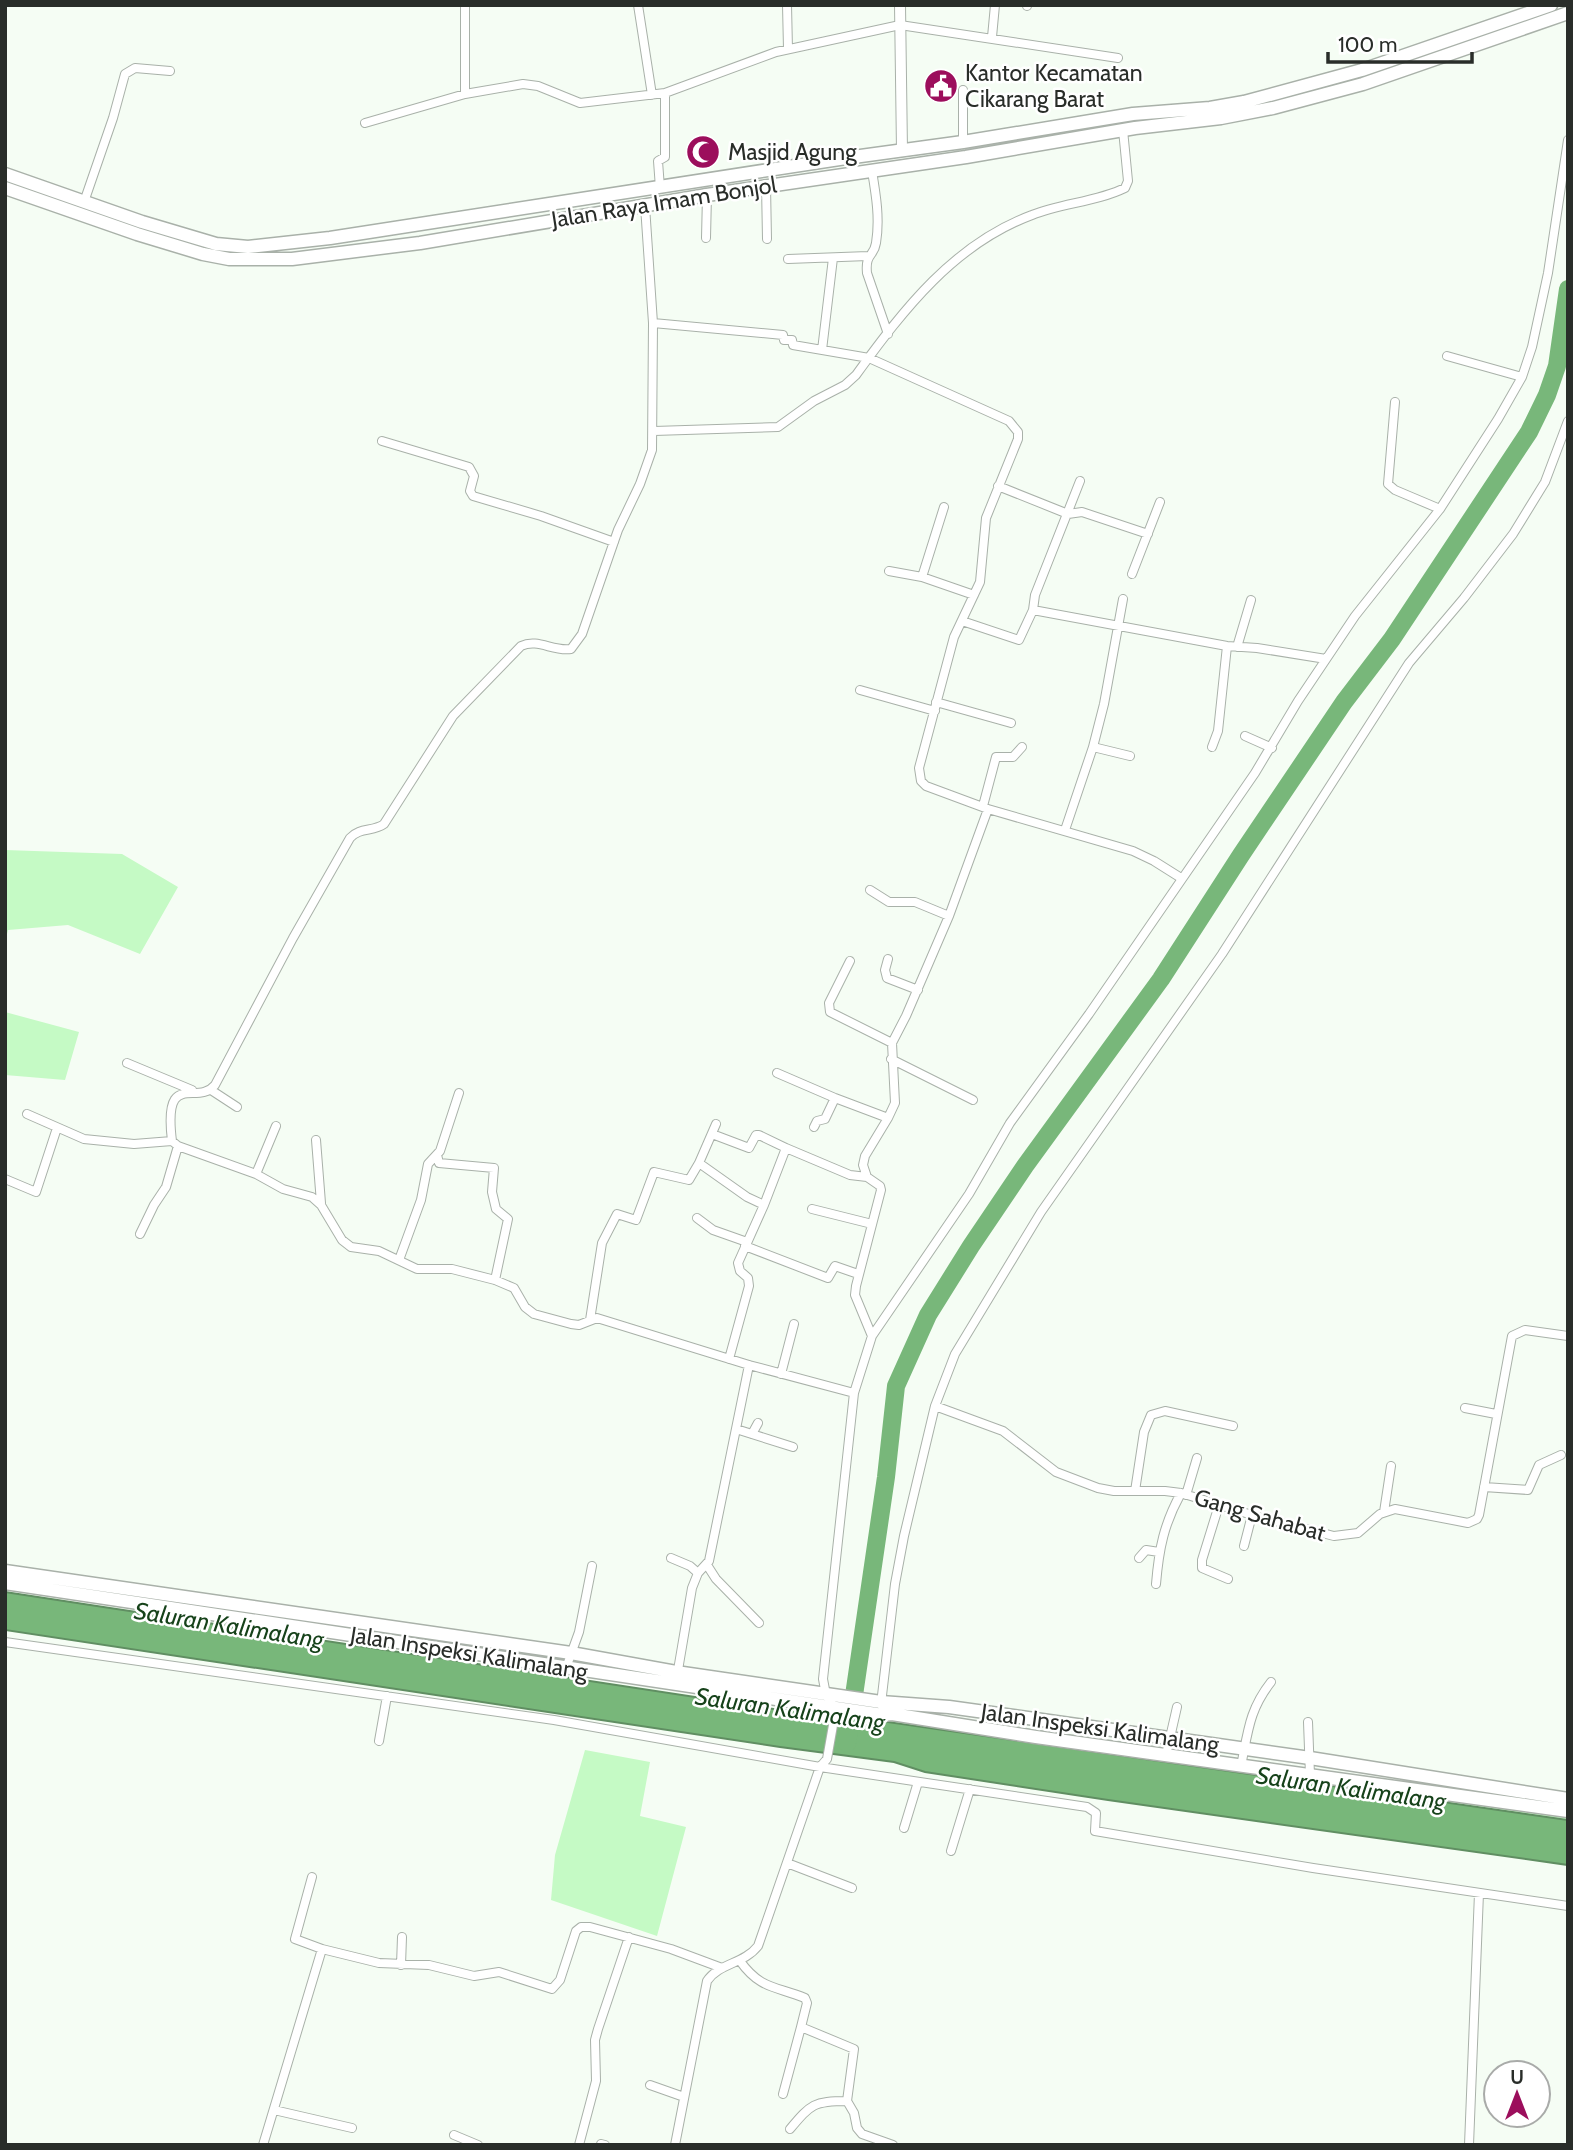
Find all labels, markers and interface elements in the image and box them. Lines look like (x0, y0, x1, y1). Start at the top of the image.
scale bar (1328, 21, 1472, 65)
text: 100 m (1338, 32, 1397, 57)
place label: Kantor Kecamatan Cikarang Barat (965, 59, 1143, 113)
public building icon: Kantor Kecamatan Cikarang Barat (922, 67, 960, 105)
mosque icon: Masjid Agung (684, 133, 722, 171)
place label: Masjid Agung (728, 138, 857, 166)
street label: Jalan Raya Imam Bonjol (548, 170, 779, 234)
street label: Gang Sahabat (1191, 1483, 1329, 1547)
water label: Saluran Kalimalang (132, 1596, 327, 1654)
street label: Jalan Inspeksi Kalimalang (347, 1620, 590, 1686)
water label: Saluran Kalimalang (693, 1681, 888, 1737)
street label: Jalan Inspeksi Kalimalang (978, 1697, 1221, 1759)
water label: Saluran Kalimalang (1254, 1760, 1449, 1816)
north arrow (1482, 2059, 1552, 2129)
text: U (1510, 2066, 1524, 2089)

